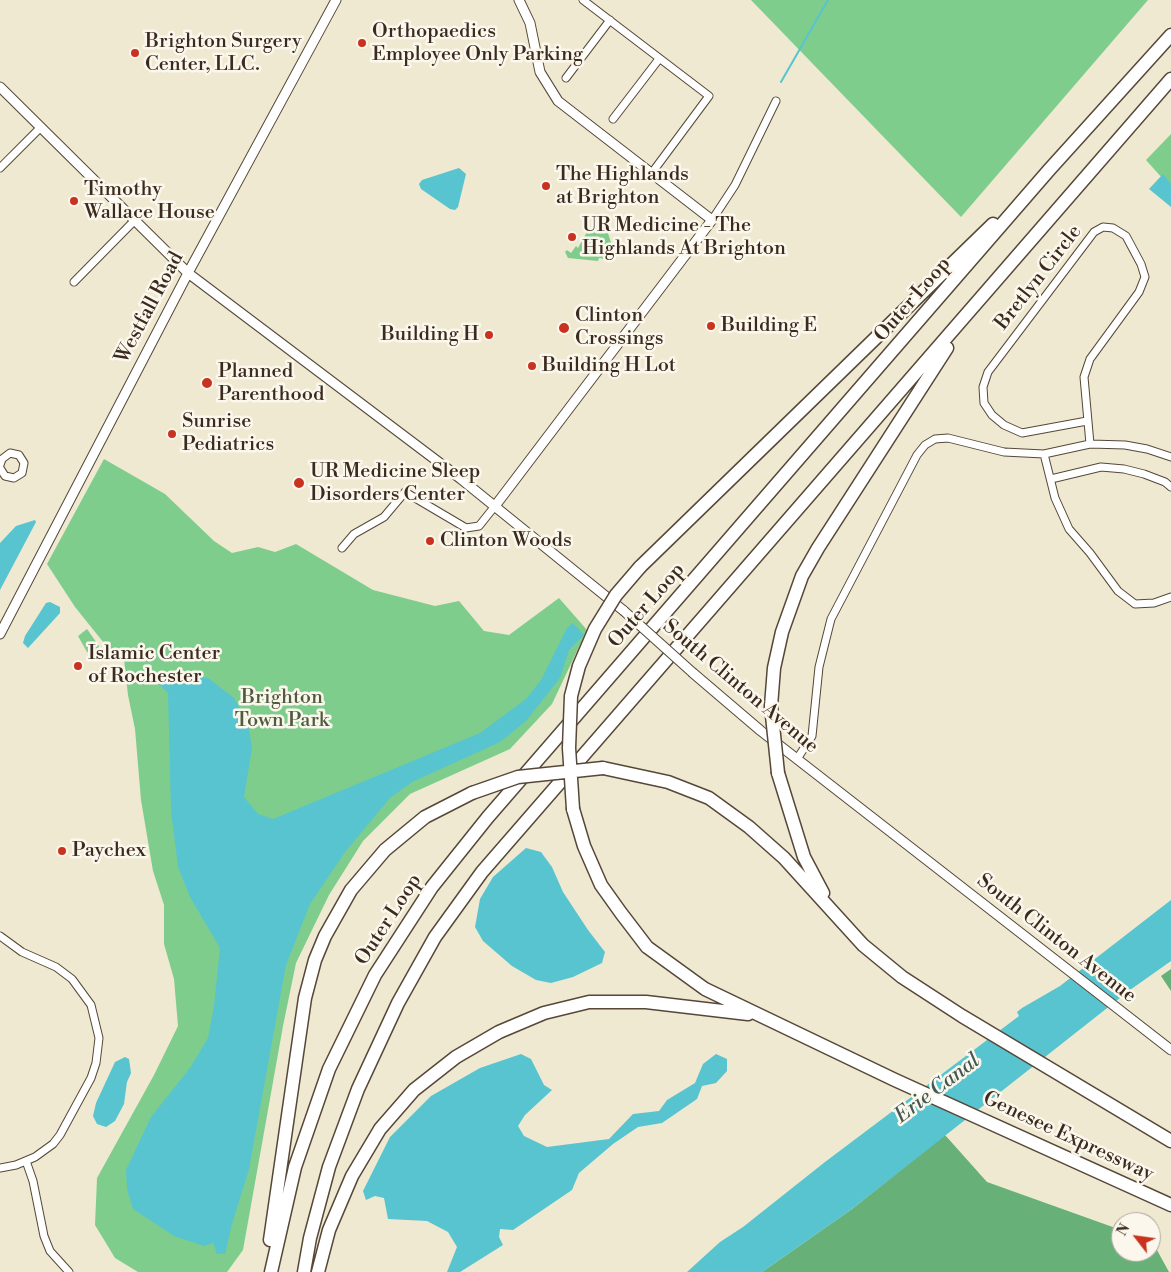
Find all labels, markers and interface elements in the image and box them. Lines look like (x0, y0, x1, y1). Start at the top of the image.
place label: Orthopaedics Employee Only Parking (372, 20, 583, 67)
place label: Brighton Surgery Center, LLC. (145, 30, 302, 77)
marker: Orthopaedics Employee Only Parking (356, 37, 368, 49)
marker: Brighton Surgery Center, LLC. (129, 47, 141, 59)
place label: The Highlands at Brighton (556, 163, 689, 210)
place label: Timothy Wallace House (84, 178, 215, 225)
marker: The Highlands at Brighton (540, 180, 552, 192)
marker: Timothy Wallace House (68, 195, 80, 207)
place label: UR Medicine - The Highlands At Brighton (582, 214, 786, 261)
street label: Bretlyn Circle (991, 221, 1087, 335)
marker: UR Medicine - The Highlands At Brighton (566, 231, 578, 243)
street label: Westfall Road (111, 248, 189, 368)
street label: Outer Loop (870, 253, 956, 347)
place label: Clinton Crossings (575, 304, 664, 351)
place label: Building E (721, 314, 817, 338)
marker: Building E (705, 320, 717, 332)
marker: Clinton Crossings (557, 321, 571, 335)
place label: Building H (381, 323, 479, 347)
marker: Building H (483, 329, 495, 341)
place label: Building H Lot (542, 354, 676, 378)
place label: Planned Parenthood (218, 360, 324, 407)
marker: Building H Lot (526, 360, 538, 372)
marker: Planned Parenthood (200, 376, 214, 390)
place label: Sunrise Pediatrics (182, 410, 274, 457)
marker: Sunrise Pediatrics (166, 428, 178, 440)
place label: UR Medicine Sleep Disorders Center (310, 460, 480, 507)
marker: UR Medicine Sleep Disorders Center (292, 476, 306, 490)
place label: Clinton Woods (440, 529, 572, 553)
marker: Clinton Woods (424, 535, 436, 547)
street label: Outer Loop (604, 559, 690, 653)
street label: South Clinton Avenue (657, 615, 823, 759)
place label: Islamic Center of Rochester (88, 642, 220, 689)
marker: Islamic Center of Rochester (72, 660, 84, 672)
park label: Brighton Town Park (235, 686, 329, 733)
place label: Paychex (72, 839, 146, 863)
marker: Paychex (56, 845, 68, 857)
street label: South Clinton Avenue (972, 869, 1140, 1009)
street label: Outer Loop (351, 870, 427, 970)
water label: Erie Canal (890, 1049, 986, 1129)
street label: Genesee Expressway (979, 1087, 1157, 1187)
north arrow (1111, 1212, 1161, 1262)
text: N (1113, 1221, 1134, 1239)

